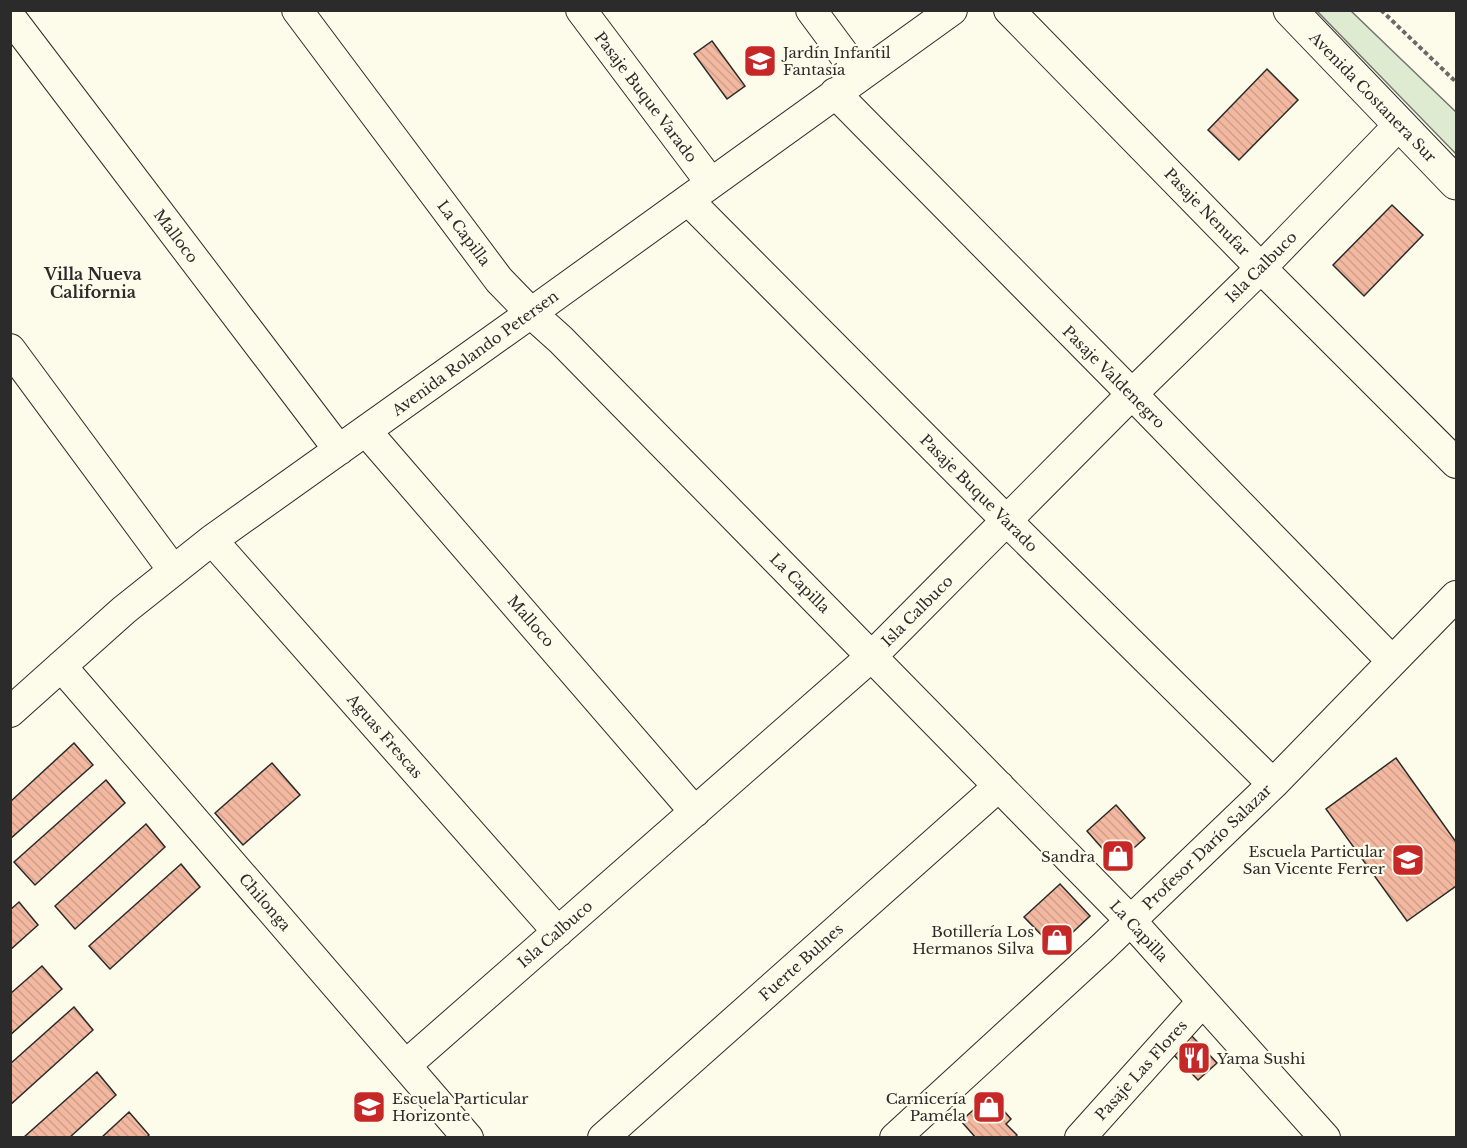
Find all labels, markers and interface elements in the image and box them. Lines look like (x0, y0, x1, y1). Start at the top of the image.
street label: Avenida Costanera Sur (1305, 27, 1441, 167)
street label: Pasaje Buque Varado (591, 28, 701, 166)
school or university icon: Jardín Infantil Fantasía (742, 43, 778, 79)
place label: Jardín Infantil Fantasía (781, 43, 891, 79)
street label: Pasaje Nenufar (1160, 164, 1254, 260)
street label: La Capilla (433, 197, 495, 270)
street label: Malloco (150, 205, 202, 267)
street label: Isla Calbuco (1221, 227, 1301, 307)
district label: Villa Nueva California (43, 264, 142, 302)
street label: Avenida Rolando Petersen (387, 286, 562, 420)
street label: Pasaje Valdenegro (1059, 322, 1169, 432)
street label: Pasaje Buque Varado (916, 430, 1042, 556)
street label: La Capilla (766, 549, 834, 617)
street label: Isla Calbuco (877, 571, 957, 651)
street label: Malloco (503, 591, 559, 651)
street label: Aguas Frescas (343, 689, 427, 782)
street label: Profesor Darío Salazar (1138, 780, 1276, 914)
shop icon: Sandra (1100, 838, 1136, 874)
place label: Escuela Particular San Vicente Ferrer (1243, 842, 1386, 878)
school or university icon: Escuela Particular San Vicente Ferrer (1390, 842, 1426, 878)
place label: Sandra (1041, 847, 1096, 866)
street label: Chilonga (235, 869, 296, 935)
street label: Isla Calbuco (514, 896, 597, 972)
street label: La Capilla (1106, 896, 1173, 966)
street label: Fuerte Bulnes (755, 919, 847, 1005)
place label: Botillería Los Hermanos Silva (912, 922, 1035, 958)
shop icon: Botillería Los Hermanos Silva (1039, 922, 1075, 958)
street label: Pasaje Las Flores (1091, 1016, 1191, 1124)
restaurant icon: Yama Sushi (1176, 1040, 1212, 1076)
place label: Yama Sushi (1216, 1049, 1305, 1068)
school or university icon: Escuela Particular Horizonte (351, 1089, 387, 1125)
place label: Escuela Particular Horizonte (392, 1089, 529, 1125)
place label: Carnicería Pamela (886, 1089, 967, 1125)
shop icon: Carnicería Pamela (971, 1089, 1007, 1125)

